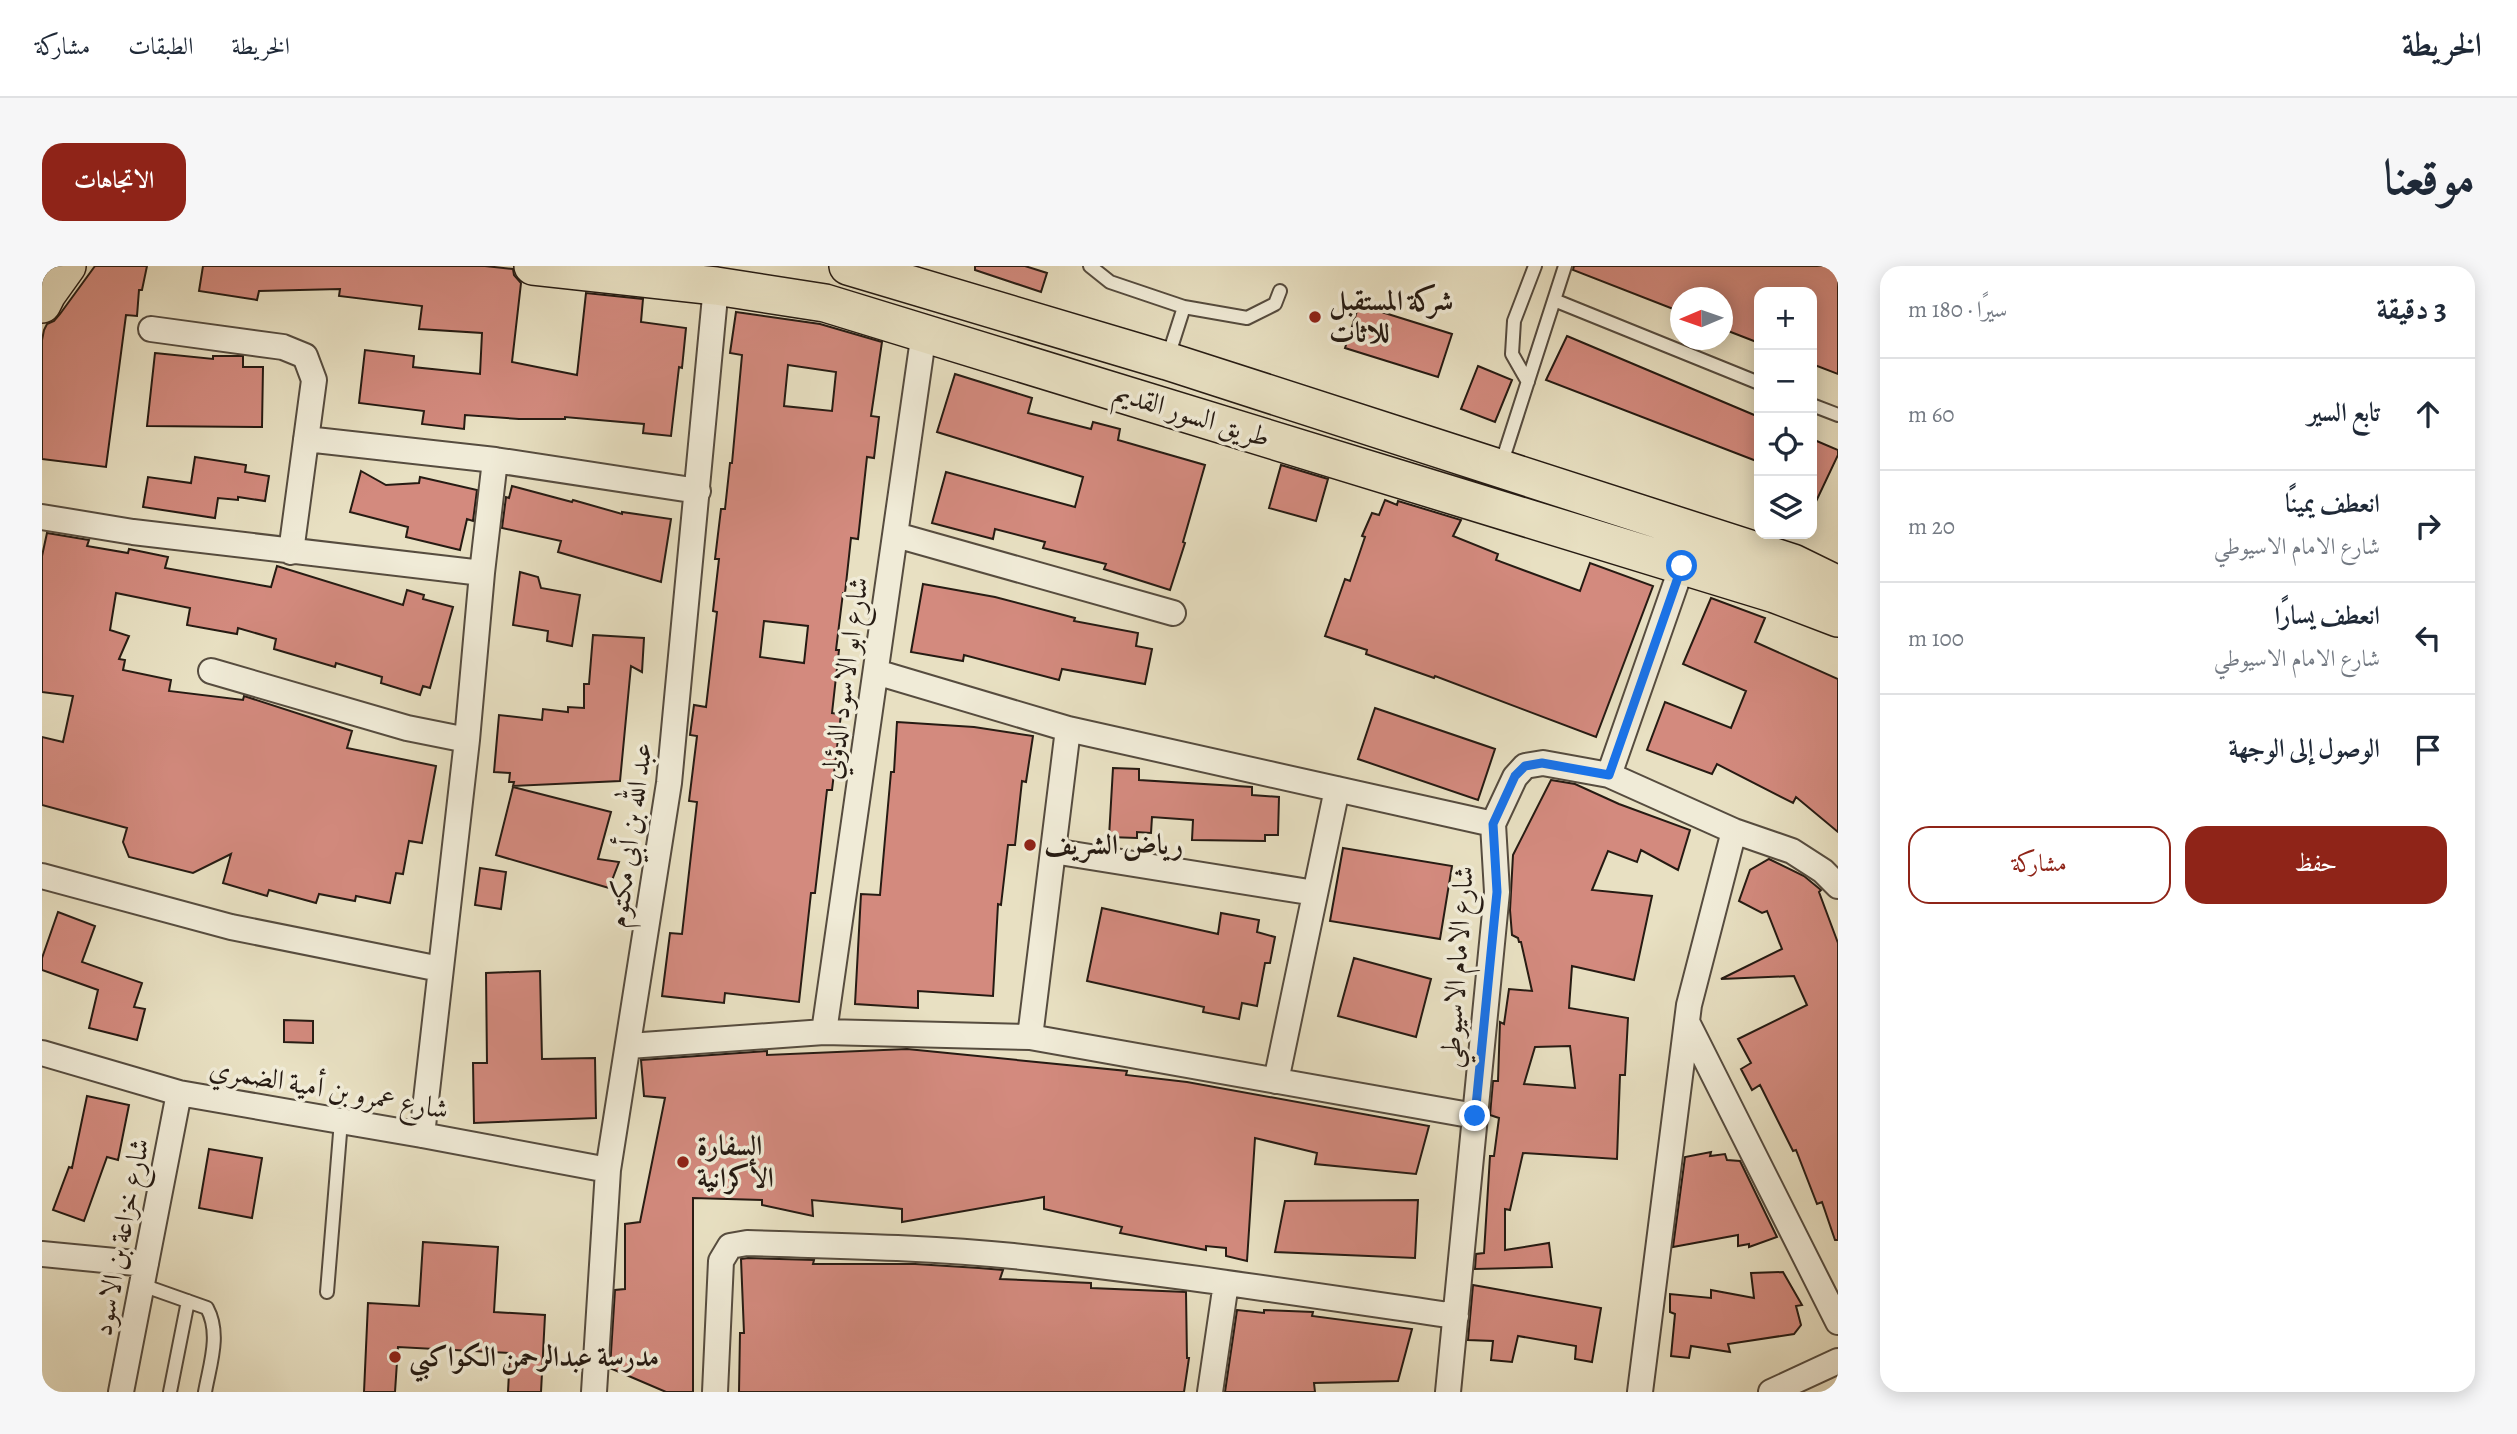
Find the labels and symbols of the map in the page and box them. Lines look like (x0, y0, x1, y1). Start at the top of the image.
place label: شركة المستقبل للاثات (1329, 282, 1453, 352)
north arrow (1670, 287, 1733, 350)
marker: شركة المستقبل للاثات (1307, 309, 1323, 325)
street label: طريق السور القديم (1108, 373, 1275, 462)
route start (1666, 550, 1697, 581)
street label: شارع ابو الاسود الدؤلي (812, 575, 882, 782)
street label: عبد الله بن أبي مكتوم (595, 739, 667, 931)
place label: رياض الشريف (1044, 826, 1183, 864)
marker: رياض الشريف (1022, 837, 1038, 853)
street label: شارع الامام الاسيوطي (1431, 865, 1490, 1070)
street label: شارع عمرو بن أمية الضمري (206, 1048, 452, 1133)
route end (1459, 1100, 1490, 1131)
place label: السفارة الأكرانية (697, 1127, 774, 1197)
street label: شارع خزاعة بن الاسود (83, 1135, 163, 1340)
marker: السفارة الأكرانية (675, 1154, 691, 1170)
place label: مدرسة عبدالرحمن الكواكبي (409, 1338, 659, 1383)
marker: مدرسة عبدالرحمن الكواكبي (387, 1349, 403, 1365)

